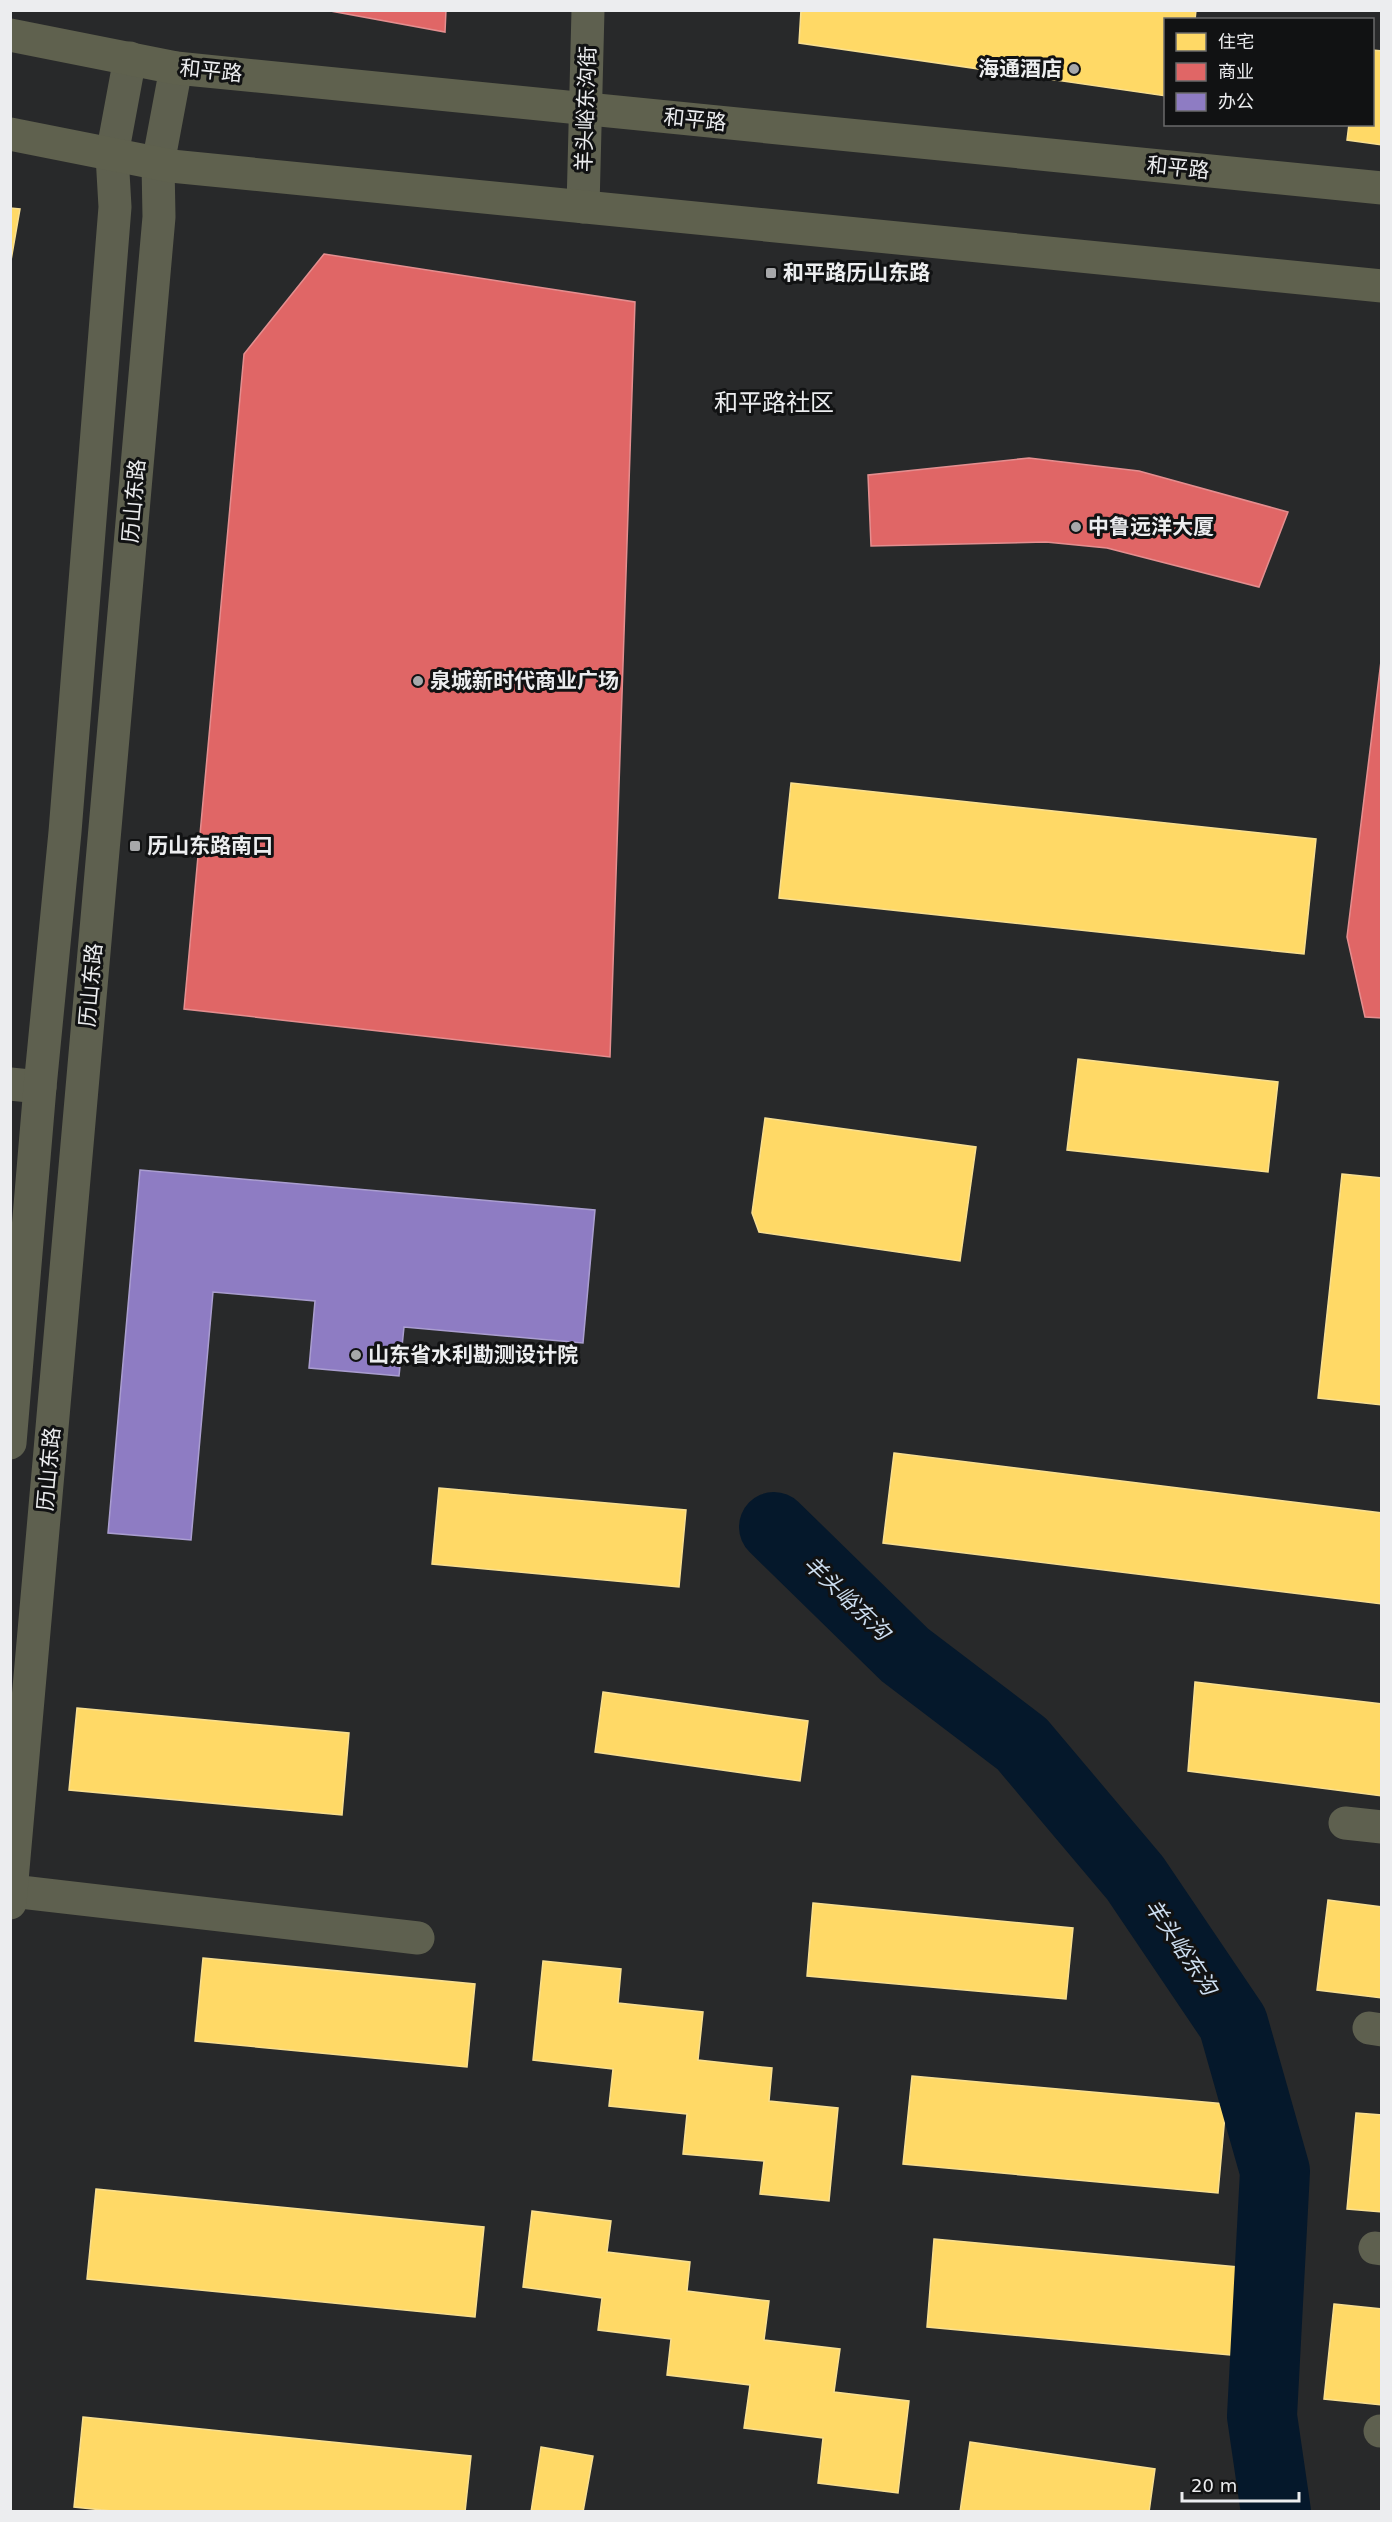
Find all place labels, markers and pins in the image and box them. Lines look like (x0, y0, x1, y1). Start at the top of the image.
place label: 海通酒店 (978, 57, 1062, 81)
marker: 海通酒店 (1067, 62, 1081, 76)
place label: 和平路历山东路 (783, 261, 930, 285)
marker: 和平路历山东路 (764, 266, 778, 280)
place label: 中鲁远洋大厦 (1088, 515, 1214, 539)
marker: 中鲁远洋大厦 (1069, 520, 1083, 534)
place label: 泉城新时代商业广场 (430, 669, 619, 693)
marker: 泉城新时代商业广场 (411, 674, 425, 688)
place label: 历山东路南口 (147, 834, 273, 858)
marker: 历山东路南口 (128, 839, 142, 853)
place label: 山东省水利勘测设计院 (368, 1343, 578, 1367)
marker: 山东省水利勘测设计院 (349, 1348, 363, 1362)

